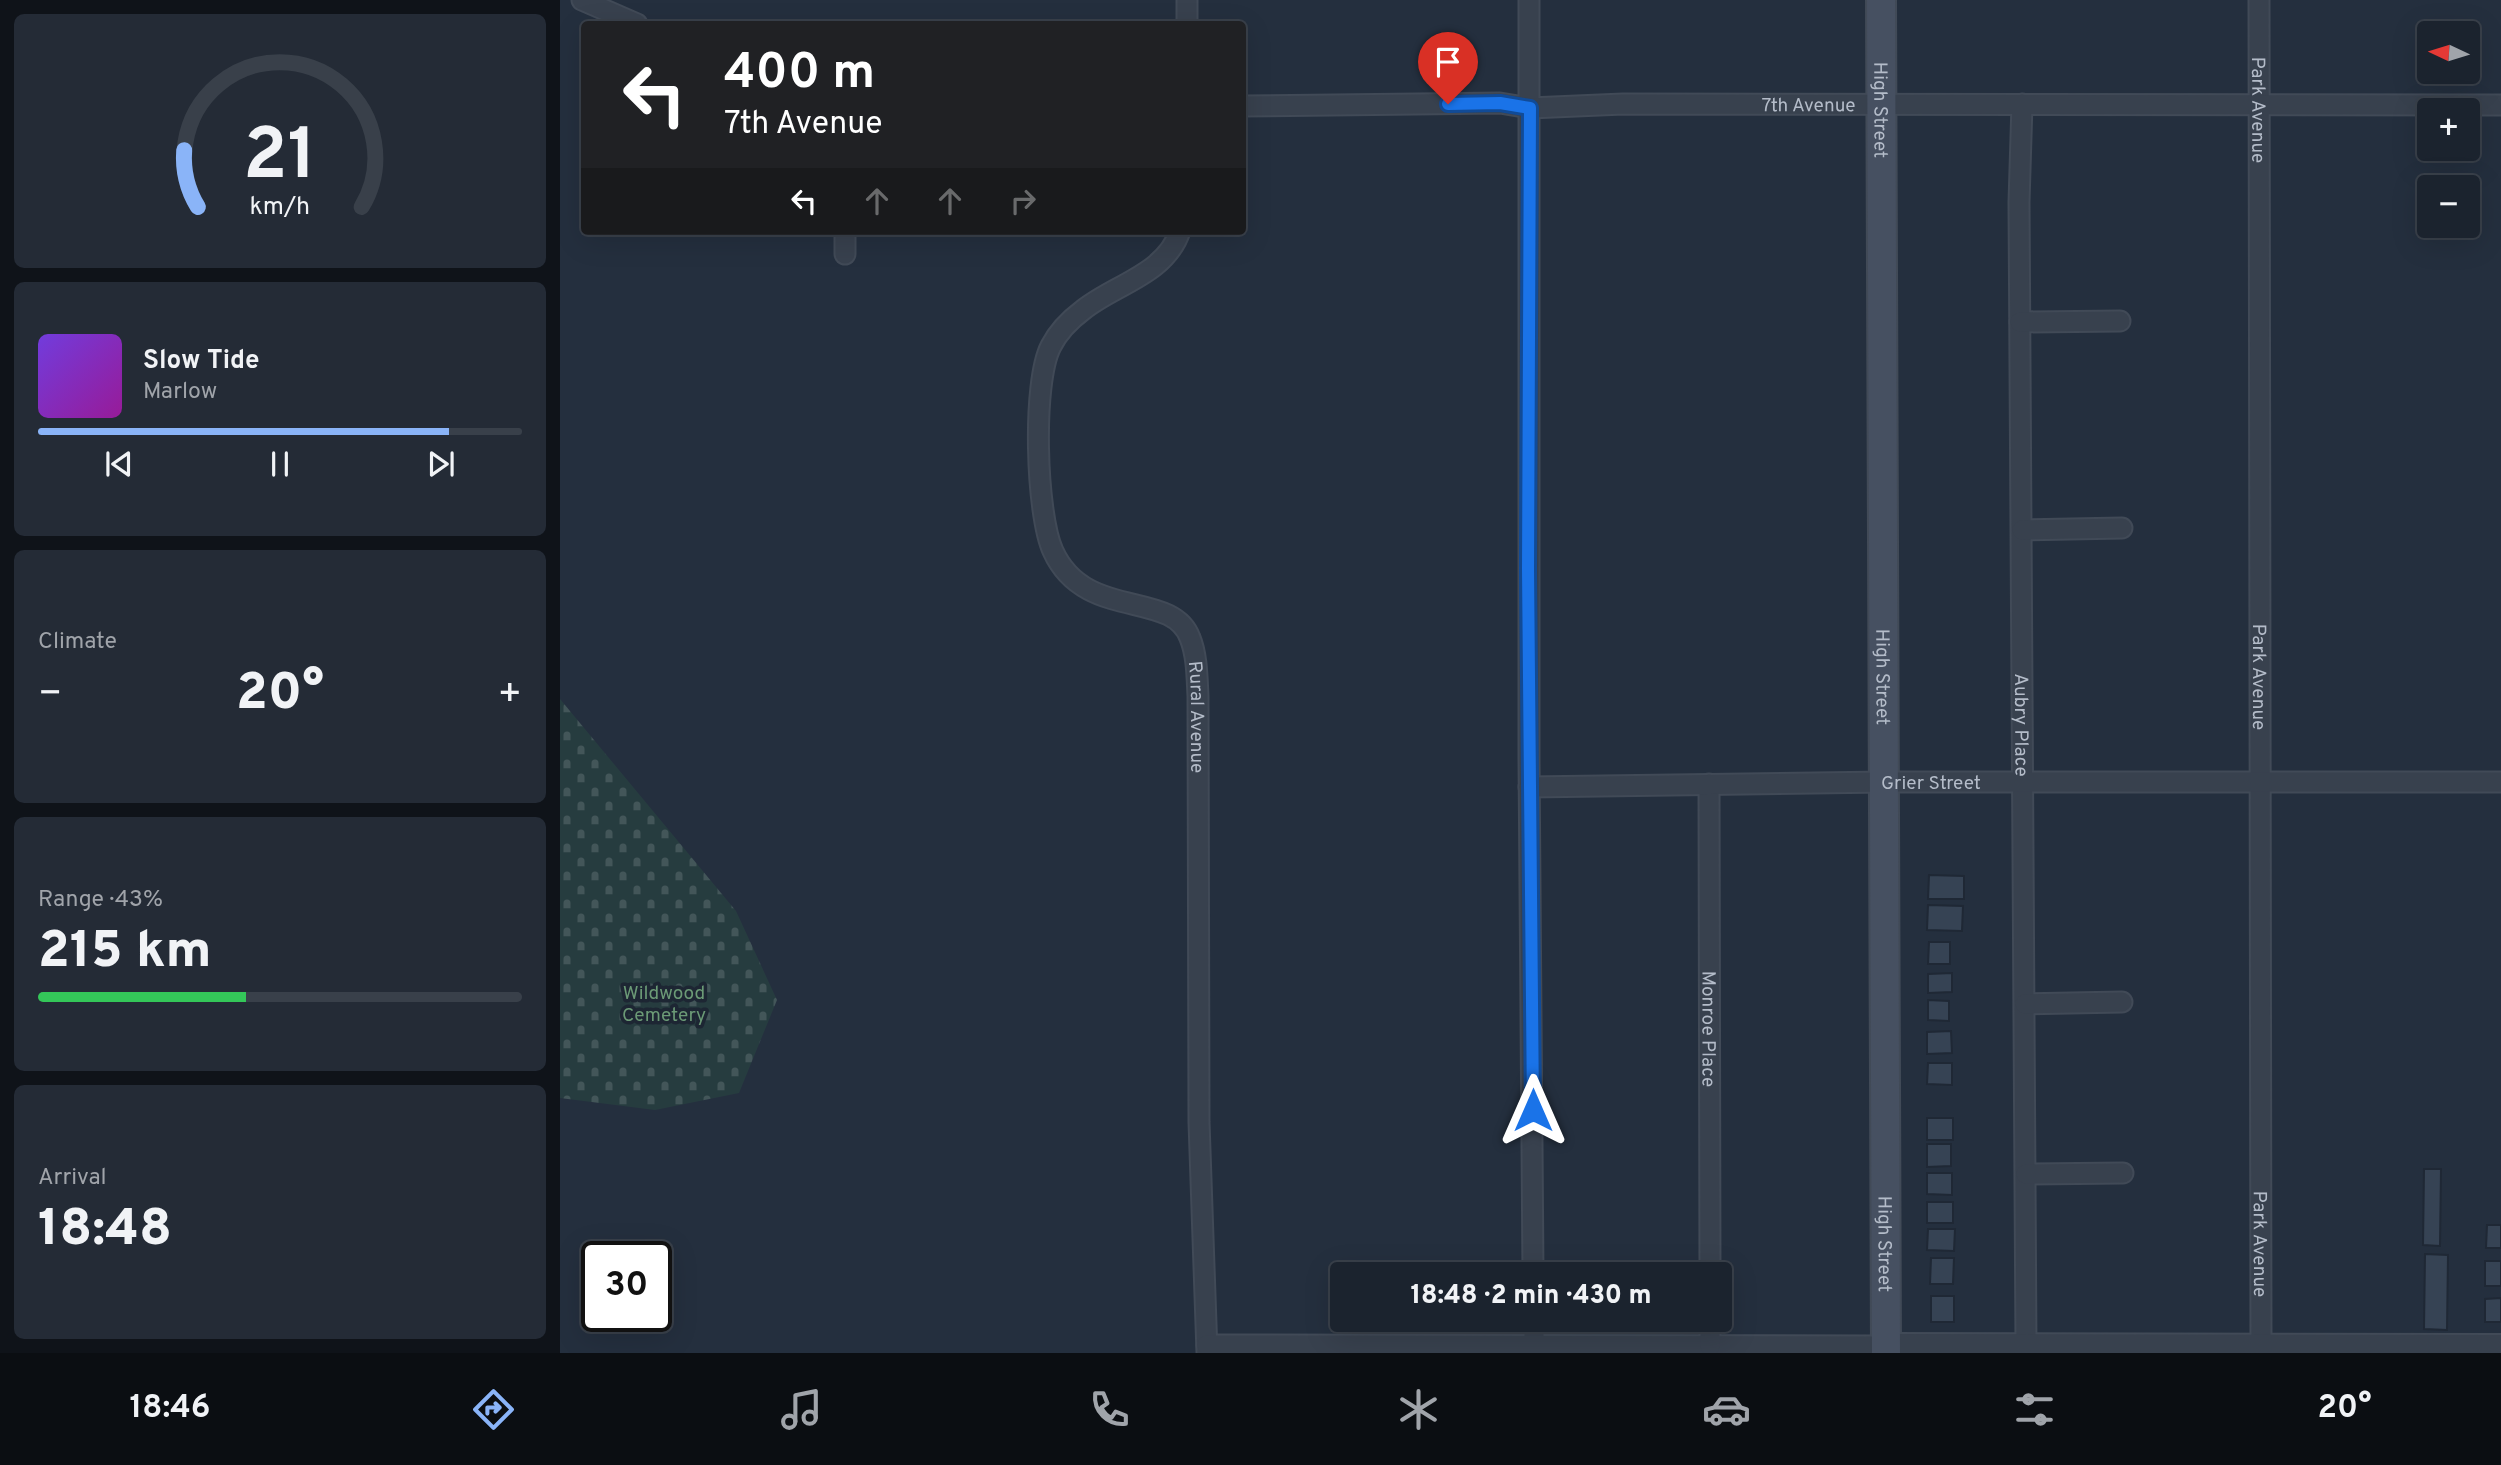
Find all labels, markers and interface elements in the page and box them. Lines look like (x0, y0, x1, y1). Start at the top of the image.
north arrow (2417, 21, 2480, 84)
map controls (2417, 21, 2480, 238)
pin (1418, 32, 1478, 104)
icon: arrive (1429, 43, 1467, 81)
text: 400 m (724, 44, 875, 106)
icon: left (609, 49, 700, 140)
street label: Park Avenue (2245, 57, 2269, 163)
street label: High Street (1867, 62, 1892, 158)
street label: 7th Avenue (1761, 94, 1856, 118)
button: + (2417, 98, 2480, 161)
text: 7th Avenue (724, 105, 882, 145)
text: 21 (243, 113, 317, 205)
button: − (2417, 175, 2480, 238)
icon: left (785, 182, 823, 220)
icon: ahead (858, 182, 896, 220)
icon: ahead (931, 182, 969, 220)
icon: right (1004, 182, 1042, 220)
text: km/h (250, 192, 310, 224)
text: Slow Tide (143, 345, 260, 378)
text: Marlow (143, 378, 217, 407)
icon: previous (100, 445, 138, 483)
icon: pause (261, 445, 299, 483)
icon: next (422, 445, 460, 483)
street label: Park Avenue (2246, 624, 2270, 730)
text: Climate (38, 628, 117, 657)
street label: High Street (1869, 629, 1894, 725)
street label: Rural Avenue (1182, 660, 1208, 773)
text: 20° (236, 662, 324, 728)
text: − (38, 671, 63, 720)
text: + (497, 671, 522, 720)
street label: Aubry Place (2008, 673, 2033, 777)
street label: Grier Street (1881, 772, 1981, 796)
text: Range · 43% (38, 886, 163, 915)
text: 215 km (38, 920, 212, 986)
street label: Monroe Place (1695, 971, 1720, 1087)
park label: Wildwood Cemetery (622, 982, 706, 1028)
position arrow (1496, 1073, 1570, 1147)
text: Arrival (38, 1164, 107, 1193)
street label: Park Avenue (2247, 1191, 2271, 1297)
street label: High Street (1871, 1196, 1896, 1292)
text: 18:48 (38, 1198, 172, 1264)
speed limit sign: 30 (581, 1241, 672, 1332)
text: 18:48 · 2 min · 430 m (1410, 1280, 1652, 1313)
icon: directions (469, 1385, 518, 1434)
icon: music (777, 1385, 826, 1434)
icon: phone (1085, 1385, 1134, 1434)
icon: climate (1394, 1385, 1443, 1434)
icon: car (1702, 1385, 1751, 1434)
icon: filters (2010, 1385, 2059, 1434)
text: 18:46 (130, 1389, 210, 1429)
text: 20° (2318, 1389, 2371, 1429)

